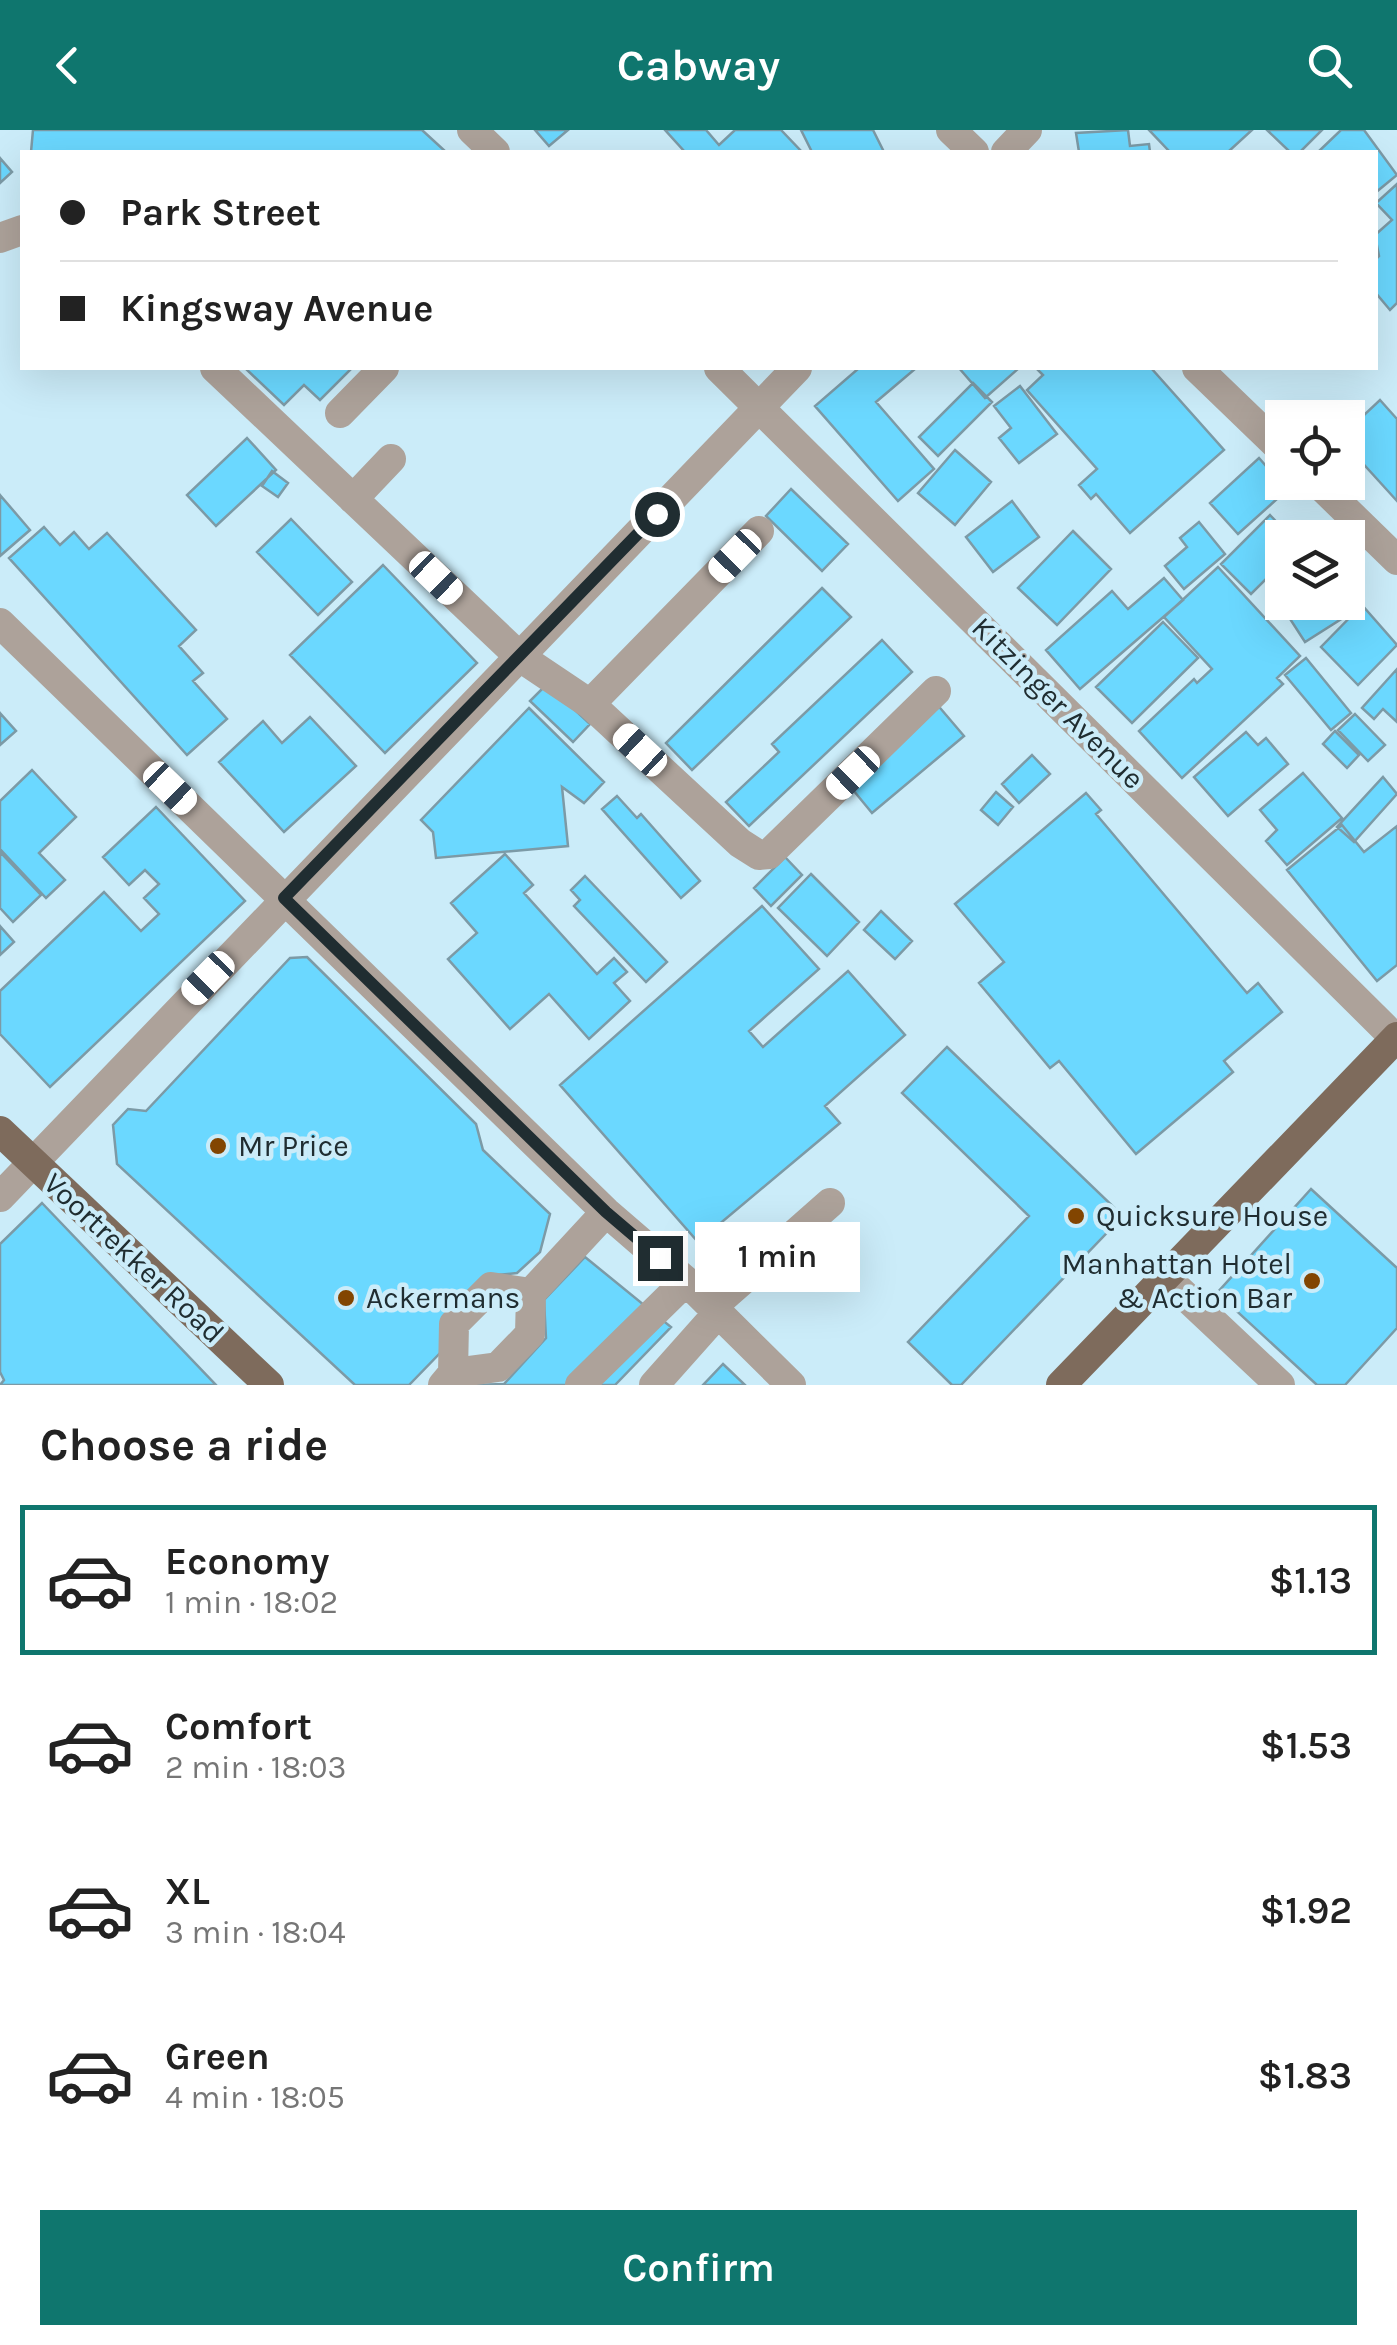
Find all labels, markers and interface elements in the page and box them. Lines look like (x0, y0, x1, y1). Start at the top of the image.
icon: back (40, 38, 95, 93)
icon: search (1302, 38, 1357, 93)
text: Cabway (617, 39, 780, 91)
text: Park Street (120, 190, 321, 235)
text: Kingsway Avenue (120, 286, 433, 331)
map controls (1265, 400, 1365, 620)
button: locate (1265, 400, 1365, 500)
route start (635, 492, 680, 537)
button: layers (1265, 520, 1365, 620)
car (703, 524, 767, 588)
car (404, 546, 468, 610)
street label: Kitzinger Avenue (964, 609, 1152, 797)
car (608, 719, 672, 781)
car (821, 741, 885, 805)
car (138, 756, 202, 820)
car (176, 946, 240, 1010)
place label: Mr Price (238, 1128, 349, 1164)
marker: Mr Price (207, 1135, 229, 1157)
street label: Voortrekker Road (36, 1165, 232, 1351)
place label: Quicksure House (1096, 1198, 1328, 1234)
marker: Quicksure House (1065, 1205, 1087, 1227)
callout: 1 min (695, 1223, 860, 1293)
route end (638, 1236, 683, 1281)
text: 1 min (738, 1238, 817, 1275)
place label: Manhattan Hotel & Action Bar (1062, 1246, 1292, 1316)
marker: Manhattan Hotel & Action Bar (1301, 1270, 1323, 1292)
place label: Ackermans (366, 1280, 520, 1316)
marker: Ackermans (335, 1287, 357, 1309)
text: Choose a ride (40, 1419, 328, 1471)
icon: car (45, 1535, 135, 1625)
text: Economy (165, 1539, 329, 1584)
text: $1.13 (1269, 1558, 1352, 1603)
text: 1 min · 18:02 (165, 1584, 338, 1621)
icon: car (45, 1700, 135, 1790)
text: Comfort (165, 1704, 312, 1749)
text: $1.53 (1260, 1723, 1352, 1768)
text: 2 min · 18:03 (165, 1749, 346, 1786)
icon: car (45, 1865, 135, 1955)
text: XL (165, 1869, 210, 1914)
text: $1.92 (1260, 1888, 1352, 1933)
text: 3 min · 18:04 (165, 1914, 346, 1951)
icon: car (45, 2030, 135, 2120)
text: Green (165, 2034, 270, 2079)
text: $1.83 (1258, 2053, 1352, 2098)
text: 4 min · 18:05 (165, 2079, 345, 2116)
button: Confirm (40, 2210, 1357, 2325)

